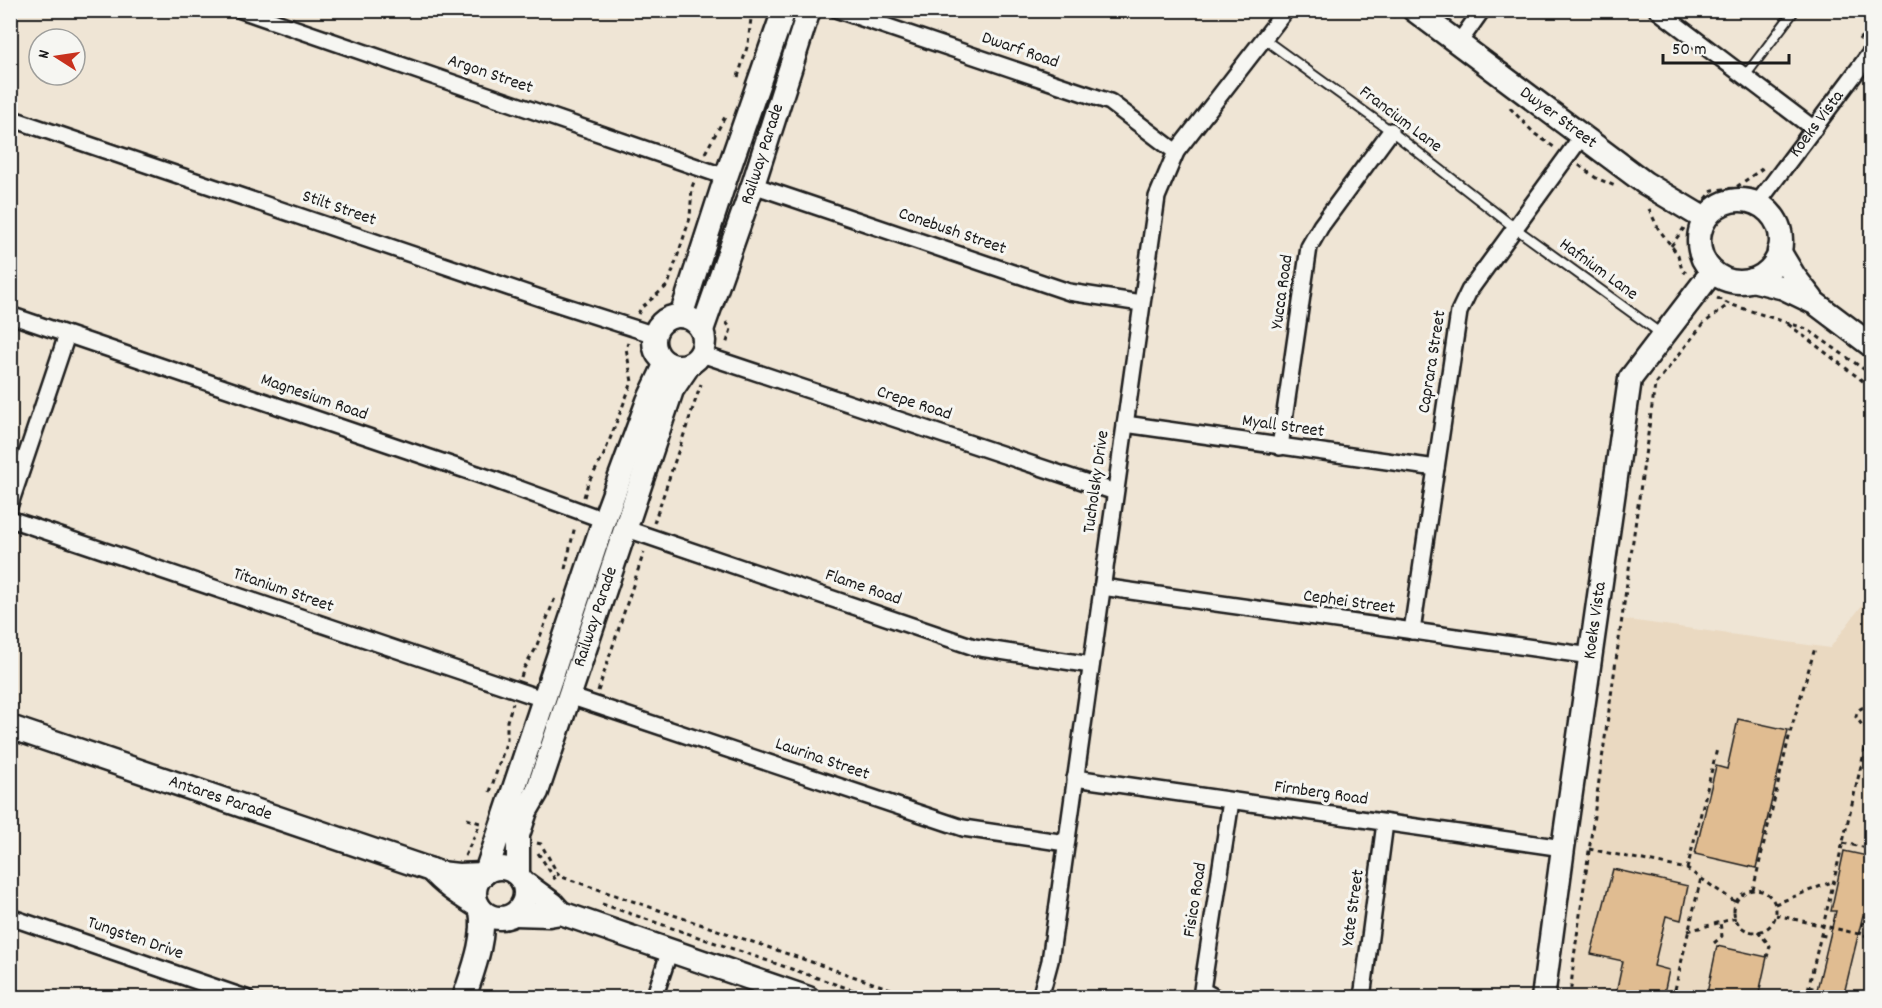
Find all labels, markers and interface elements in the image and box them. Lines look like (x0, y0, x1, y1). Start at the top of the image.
street label: Dwarf Road (978, 26, 1062, 76)
north arrow (27, 27, 87, 87)
scale bar (1663, 27, 1789, 65)
text: 50 m (1672, 38, 1707, 63)
text: N (33, 48, 57, 61)
street label: Argon Street (444, 49, 536, 101)
street label: Francium Lane (1353, 80, 1447, 160)
street label: Dwyer Street (1514, 81, 1602, 155)
street label: Koeks Vista (1784, 85, 1851, 163)
street label: Railway Parade (735, 101, 791, 208)
street label: Stilt Street (299, 185, 380, 233)
street label: Conebush Street (895, 202, 1010, 262)
street label: Hafnium Lane (1553, 233, 1643, 307)
street label: Yucca Road (1265, 253, 1301, 331)
street label: Caprara Street (1413, 308, 1454, 415)
street label: Magnesium Road (257, 368, 371, 428)
street label: Crepe Road (873, 380, 955, 428)
street label: Myall Street (1240, 409, 1326, 445)
street label: Tucholsky Drive (1077, 429, 1117, 535)
street label: Titanium Street (229, 562, 337, 620)
street label: Railway Parade (567, 563, 624, 670)
street label: Flame Road (822, 563, 904, 613)
street label: Koeks Vista (1578, 580, 1613, 661)
street label: Cephei Street (1301, 584, 1397, 622)
street label: Laurina Street (772, 732, 873, 788)
street label: Antares Parade (165, 769, 275, 828)
street label: Firnberg Road (1273, 775, 1369, 813)
street label: Fisico Road (1178, 861, 1214, 939)
street label: Yate Street (1336, 868, 1372, 948)
street label: Tungsten Drive (83, 911, 187, 967)

